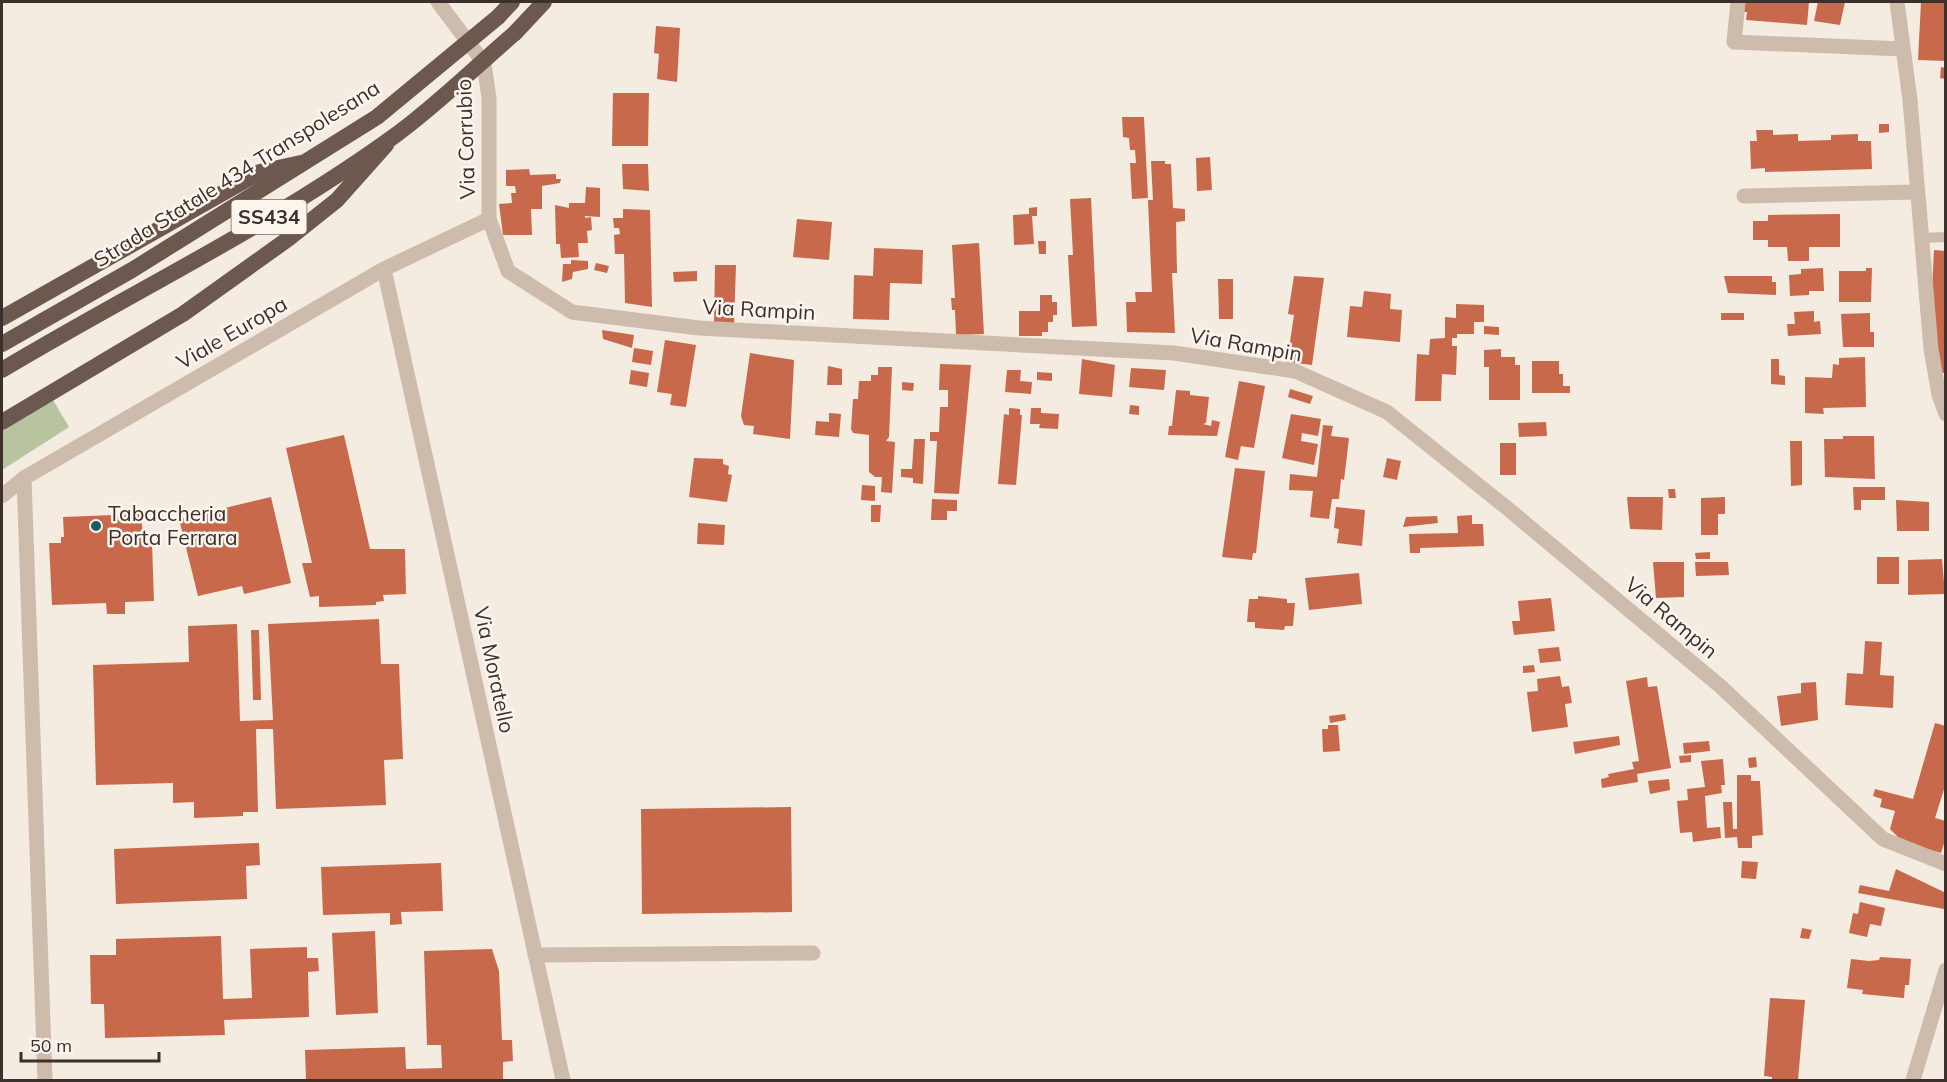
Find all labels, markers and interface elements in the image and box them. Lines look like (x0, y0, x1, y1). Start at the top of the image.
street label: Strada Statale 434 Transpolesana (89, 74, 384, 272)
street label: Via Corrubio (450, 78, 480, 200)
road number: SS434 (232, 200, 306, 234)
street label: Viale Europa (172, 290, 291, 374)
street label: Via Rampin (702, 293, 816, 325)
street label: Via Rampin (1188, 321, 1304, 367)
place label: Tabaccheria Porta Ferrara (108, 500, 238, 550)
marker: Tabaccheria Porta Ferrara (89, 519, 103, 533)
street label: Via Rampin (1620, 571, 1723, 664)
street label: Via Moratello (469, 604, 521, 735)
scale bar (21, 1025, 159, 1063)
text: 50 m (30, 1034, 72, 1057)

